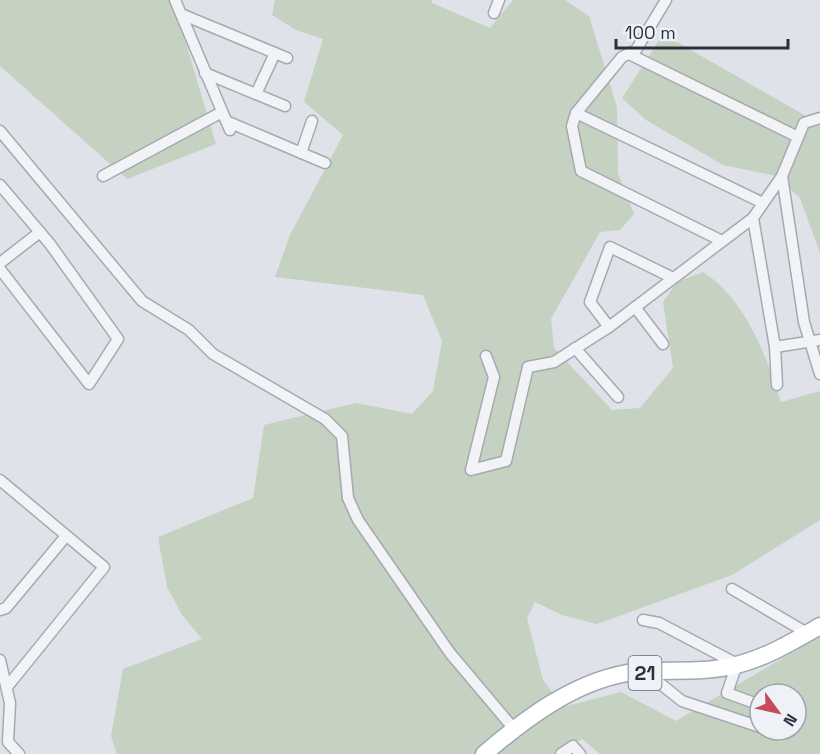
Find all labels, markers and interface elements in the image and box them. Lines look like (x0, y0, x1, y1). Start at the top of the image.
scale bar (616, 12, 788, 50)
text: 100 m (625, 21, 676, 44)
road number: 21 (628, 656, 662, 690)
north arrow (748, 682, 808, 742)
text: N (778, 710, 802, 730)

